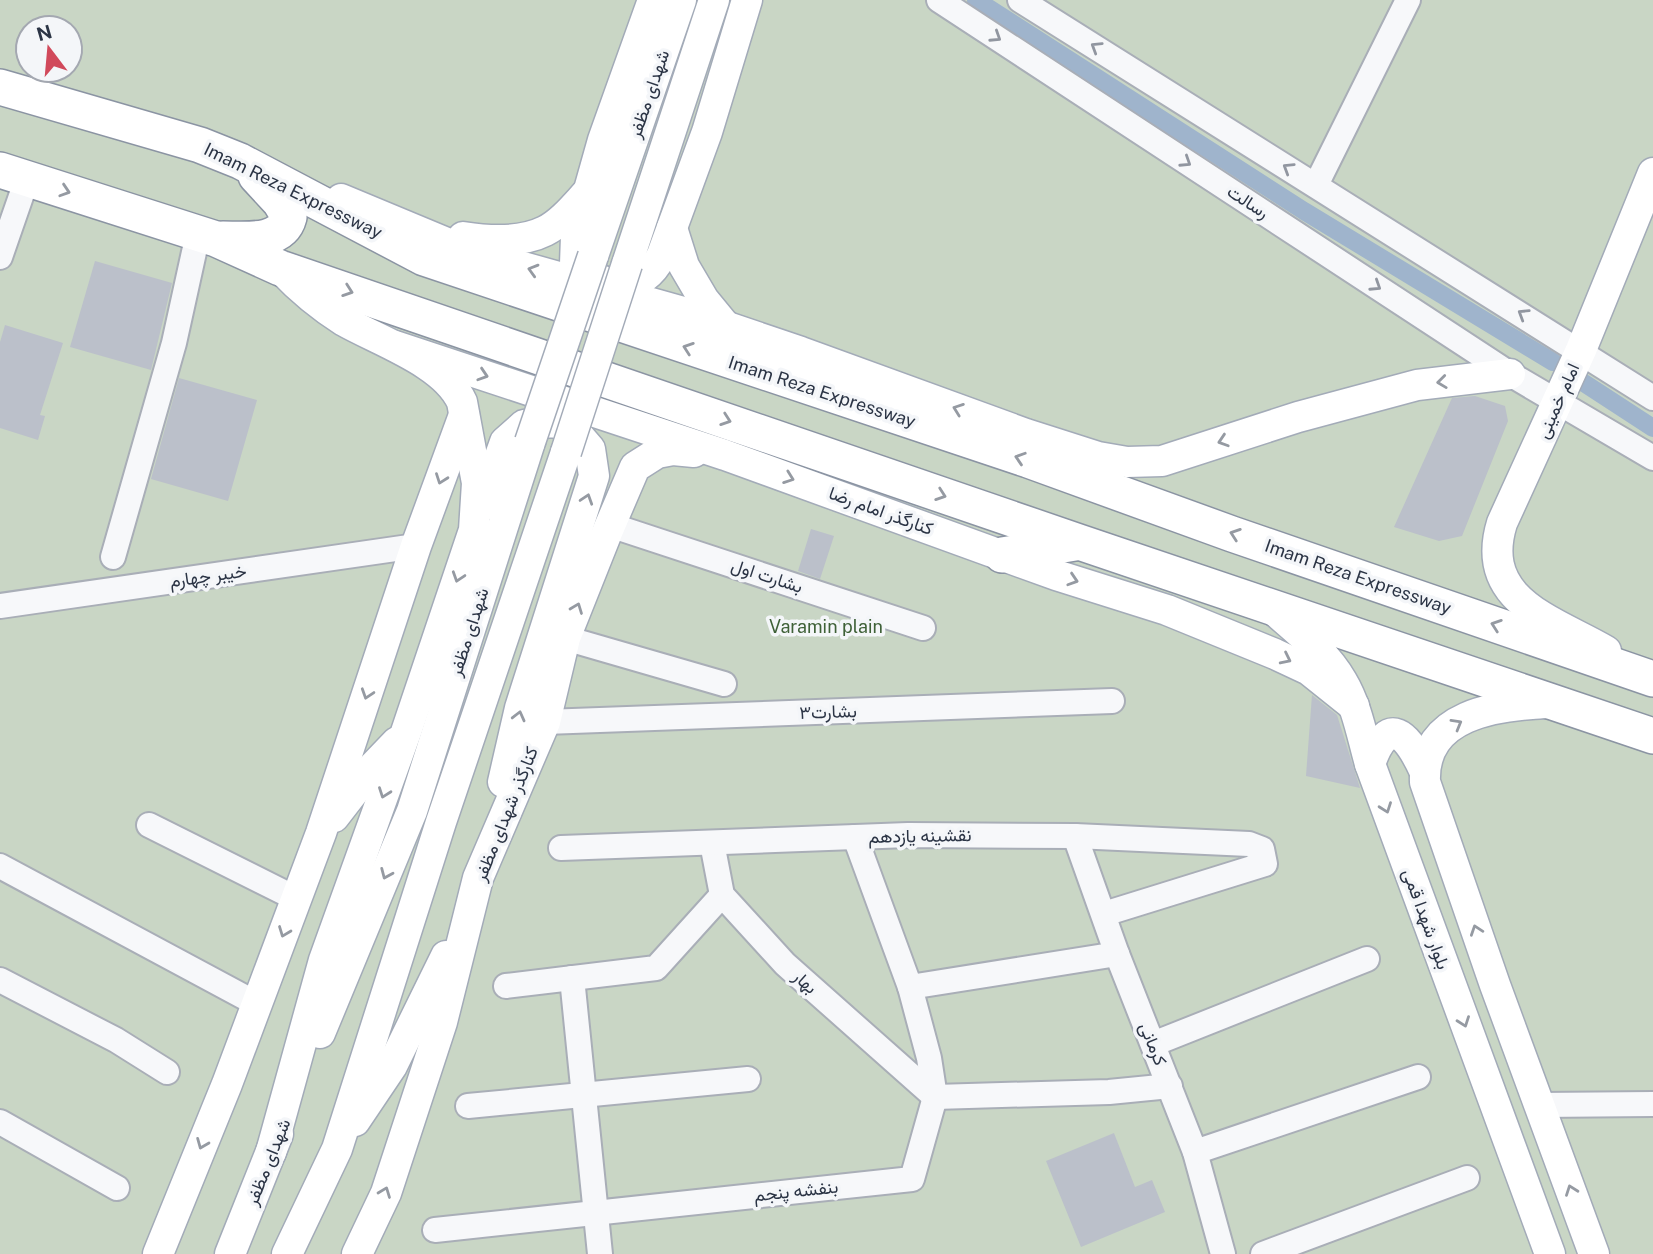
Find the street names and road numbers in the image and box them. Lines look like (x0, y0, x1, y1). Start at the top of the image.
street label: شهدای مظفر (623, 47, 674, 142)
street label: Imam Reza Expressway (201, 138, 386, 243)
street label: رسالت (1223, 180, 1273, 224)
street label: Imam Reza Expressway (726, 351, 919, 432)
street label: امام خمینی (1532, 360, 1585, 443)
street label: کنارگذر امام رضا (825, 482, 936, 541)
street label: Imam Reza Expressway (1262, 535, 1454, 618)
street label: بشارت اول (729, 554, 805, 598)
street label: خیبر چهارم (168, 560, 248, 593)
street label: شهدای مظفر (444, 585, 494, 680)
street label: بشارت۳ (799, 700, 857, 724)
street label: کنارگذر شهدای مظفر (469, 744, 543, 885)
street label: نقشینه یازدهم (868, 824, 972, 849)
street label: بلوار شهدا قمی (1398, 866, 1454, 972)
street label: بهار (788, 965, 822, 999)
street label: کرمانی (1134, 1019, 1172, 1069)
street label: شهدای مظفر (240, 1115, 295, 1210)
street label: بنفشه پنجم (753, 1176, 839, 1207)

